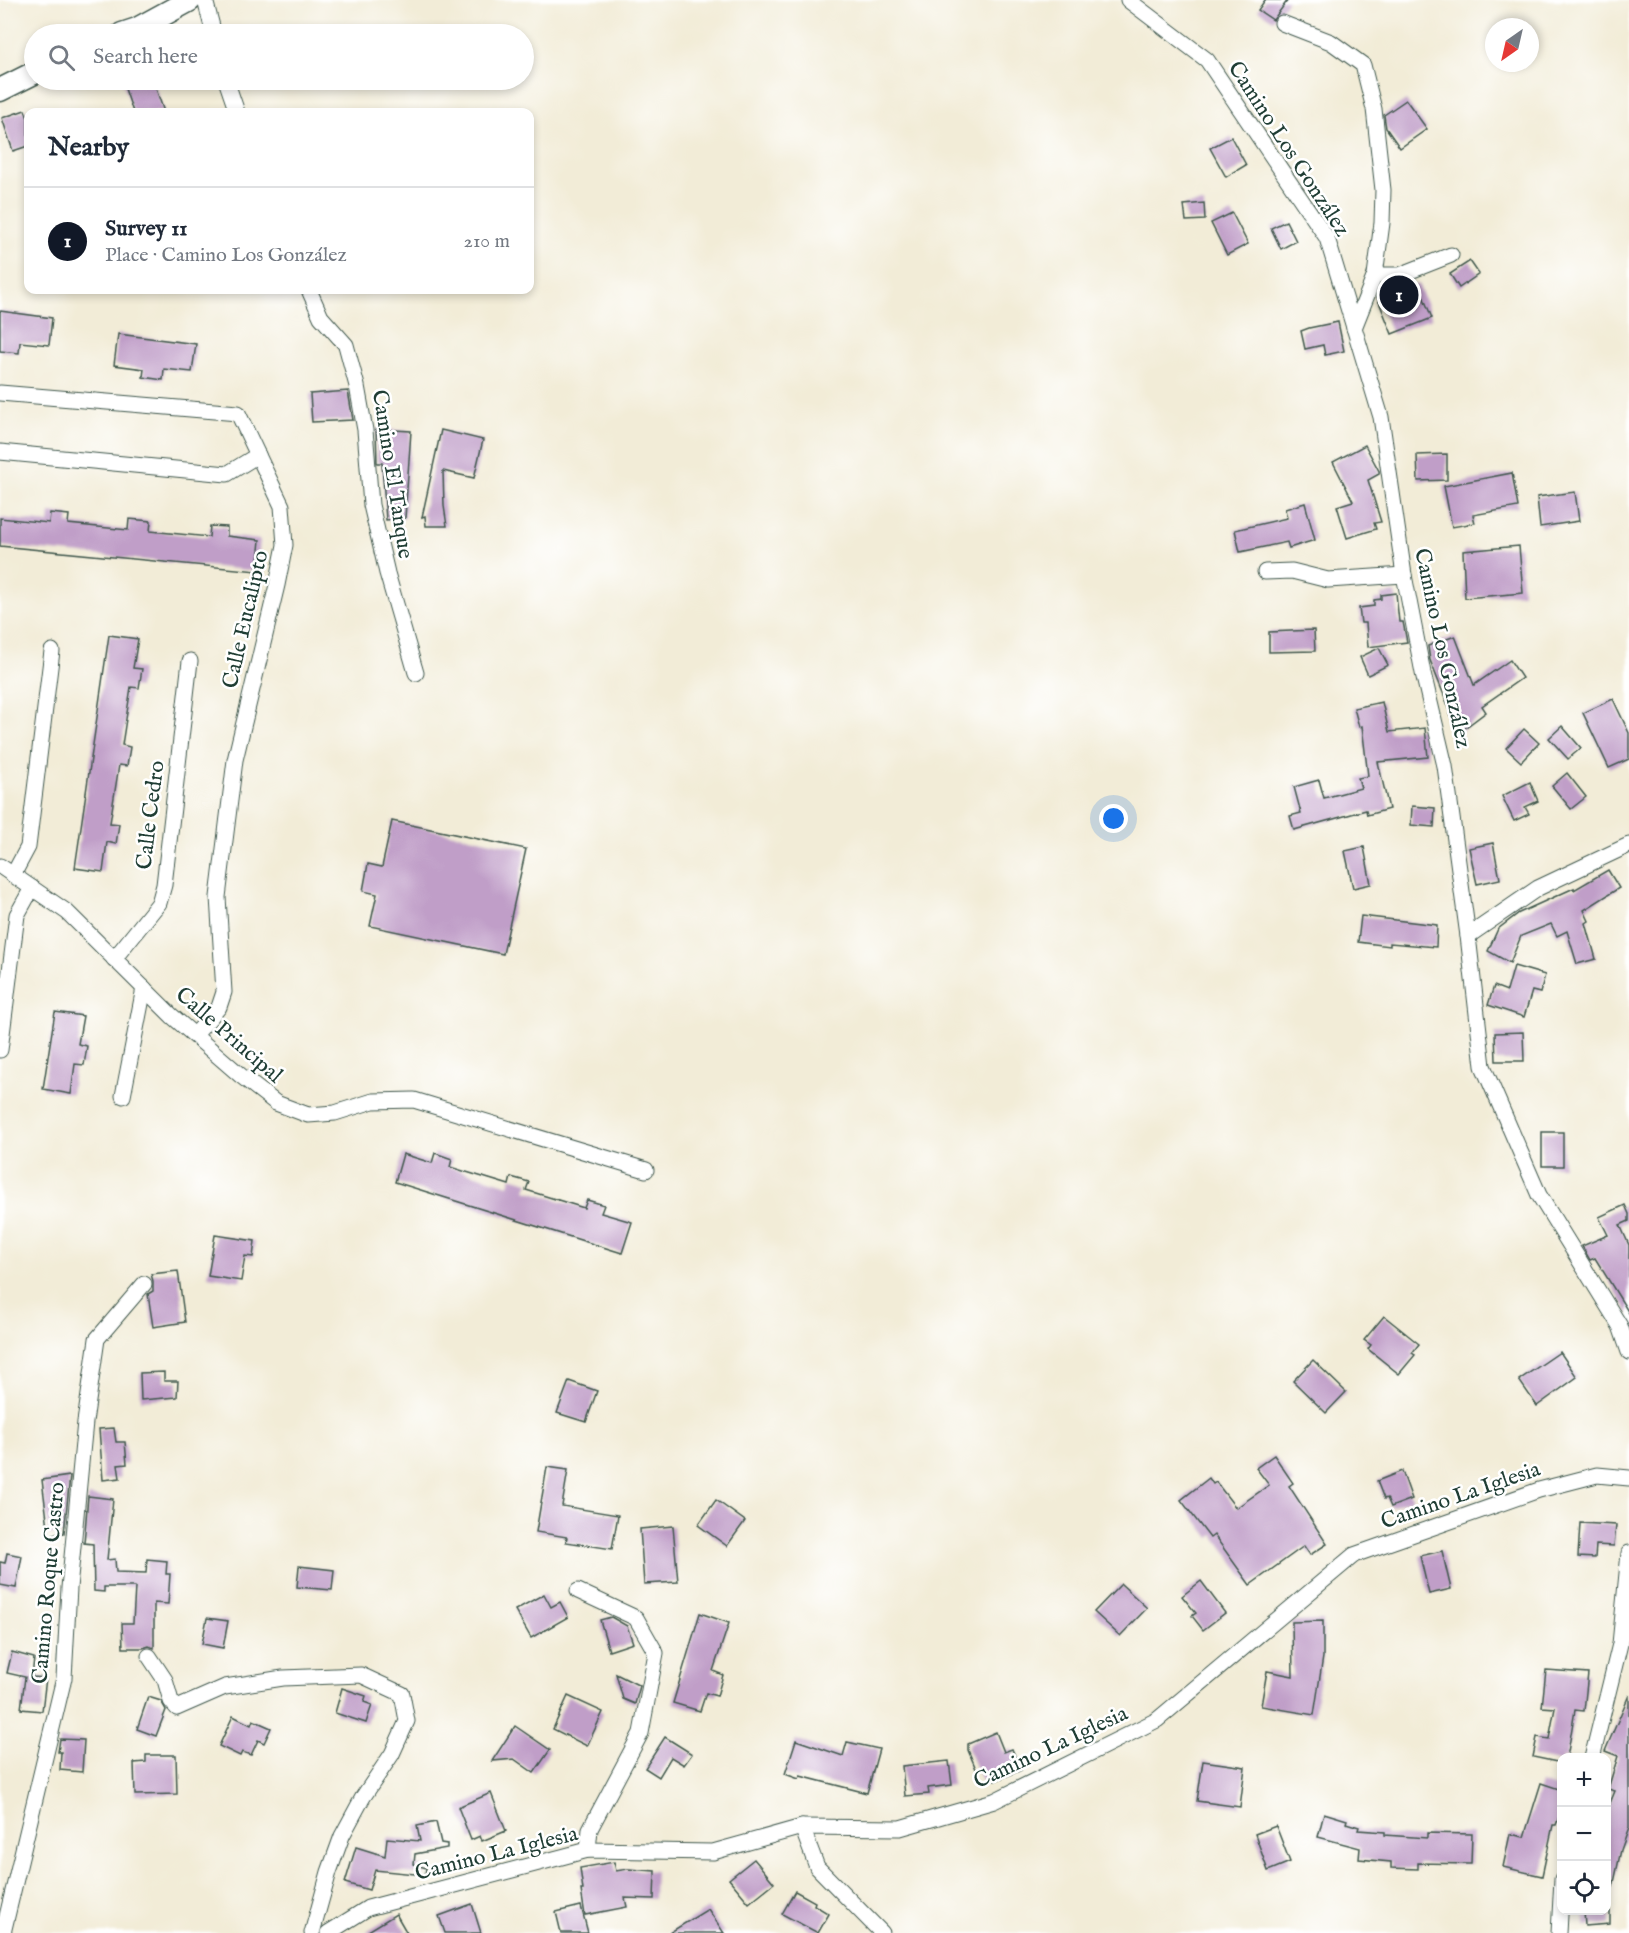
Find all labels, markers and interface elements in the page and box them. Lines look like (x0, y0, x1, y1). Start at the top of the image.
north arrow (1485, 18, 1539, 72)
search box (24, 24, 534, 90)
icon: search (45, 41, 78, 74)
text: Search here (93, 43, 198, 71)
street label: Camino Los González (1221, 56, 1356, 242)
text: Nearby (48, 131, 129, 164)
text: Survey 11 (105, 215, 188, 243)
text: 1 (64, 229, 71, 254)
text: 210 m (464, 229, 510, 254)
text: Place · Camino Los González (105, 243, 347, 268)
pin: 1 (1380, 272, 1418, 318)
street label: Camino El Tanque (365, 388, 419, 561)
street label: Camino Los González (1407, 546, 1477, 751)
street label: Calle Eucalipto (216, 548, 275, 691)
street label: Calle Cedro (130, 759, 172, 871)
your location (1099, 804, 1128, 833)
street label: Calle Principal (169, 981, 288, 1090)
street label: Camino La Iglesia (1377, 1455, 1545, 1536)
street label: Camino Roque Castro (26, 1481, 72, 1685)
street label: Camino La Iglesia (969, 1700, 1133, 1796)
map controls (1557, 1753, 1611, 1915)
button: + (1557, 1753, 1611, 1807)
button: − (1557, 1807, 1611, 1861)
street label: Camino La Iglesia (412, 1820, 581, 1888)
button: locate (1557, 1861, 1611, 1915)

